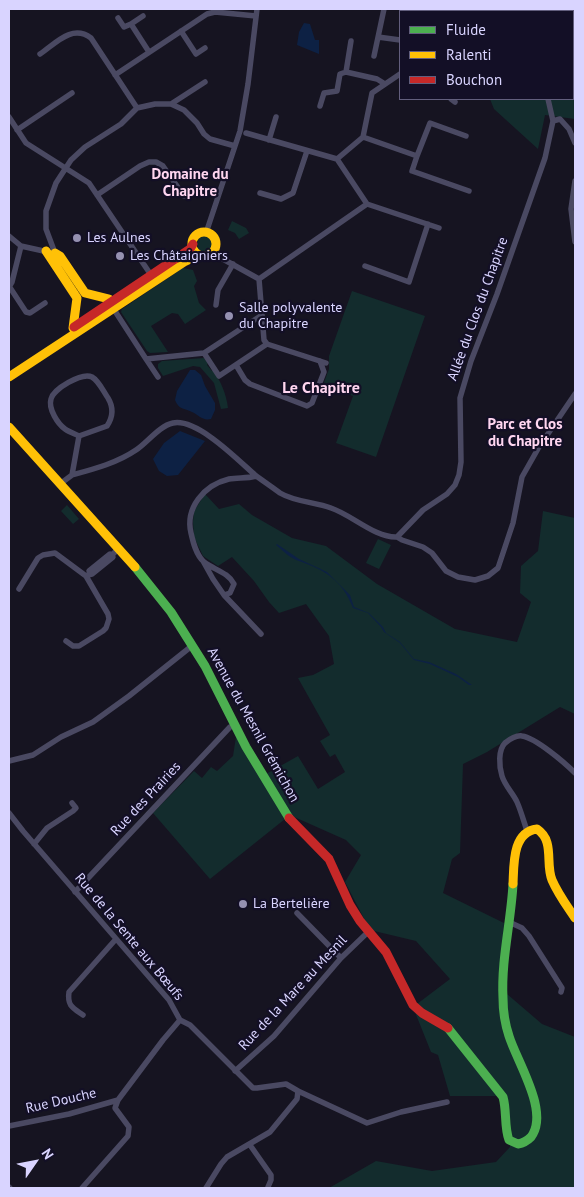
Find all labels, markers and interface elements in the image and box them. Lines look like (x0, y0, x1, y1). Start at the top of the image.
legend (399, 10, 574, 100)
text: Fluide (446, 20, 486, 39)
text: Ralenti (446, 45, 492, 64)
text: Bouchon (446, 70, 502, 89)
district label: Domaine du Chapitre (151, 166, 229, 201)
place label: Les Aulnes (87, 230, 151, 246)
marker: Les Aulnes (71, 232, 83, 244)
street label: Allée du Clos du Chapitre (444, 235, 512, 383)
place label: Les Châtaigniers (130, 248, 228, 264)
marker: Les Châtaigniers (114, 250, 126, 262)
place label: Salle polyvalente du Chapitre (239, 300, 342, 332)
marker: Salle polyvalente du Chapitre (223, 310, 235, 322)
district label: Le Chapitre (282, 378, 360, 398)
district label: Parc et Clos du Chapitre (488, 416, 562, 451)
street label: Avenue du Mesnil Grémichon (203, 645, 303, 805)
street label: Rue des Prairies (107, 758, 185, 840)
street label: Rue de la Sente aux Bœufs (71, 870, 187, 1004)
place label: La Bertelière (253, 896, 330, 912)
marker: La Bertelière (237, 898, 249, 910)
street label: Rue de la Mare au Mesnil (235, 932, 351, 1054)
street label: Rue Douche (24, 1085, 98, 1117)
north arrow (10, 1137, 60, 1187)
text: N (38, 1145, 58, 1163)

